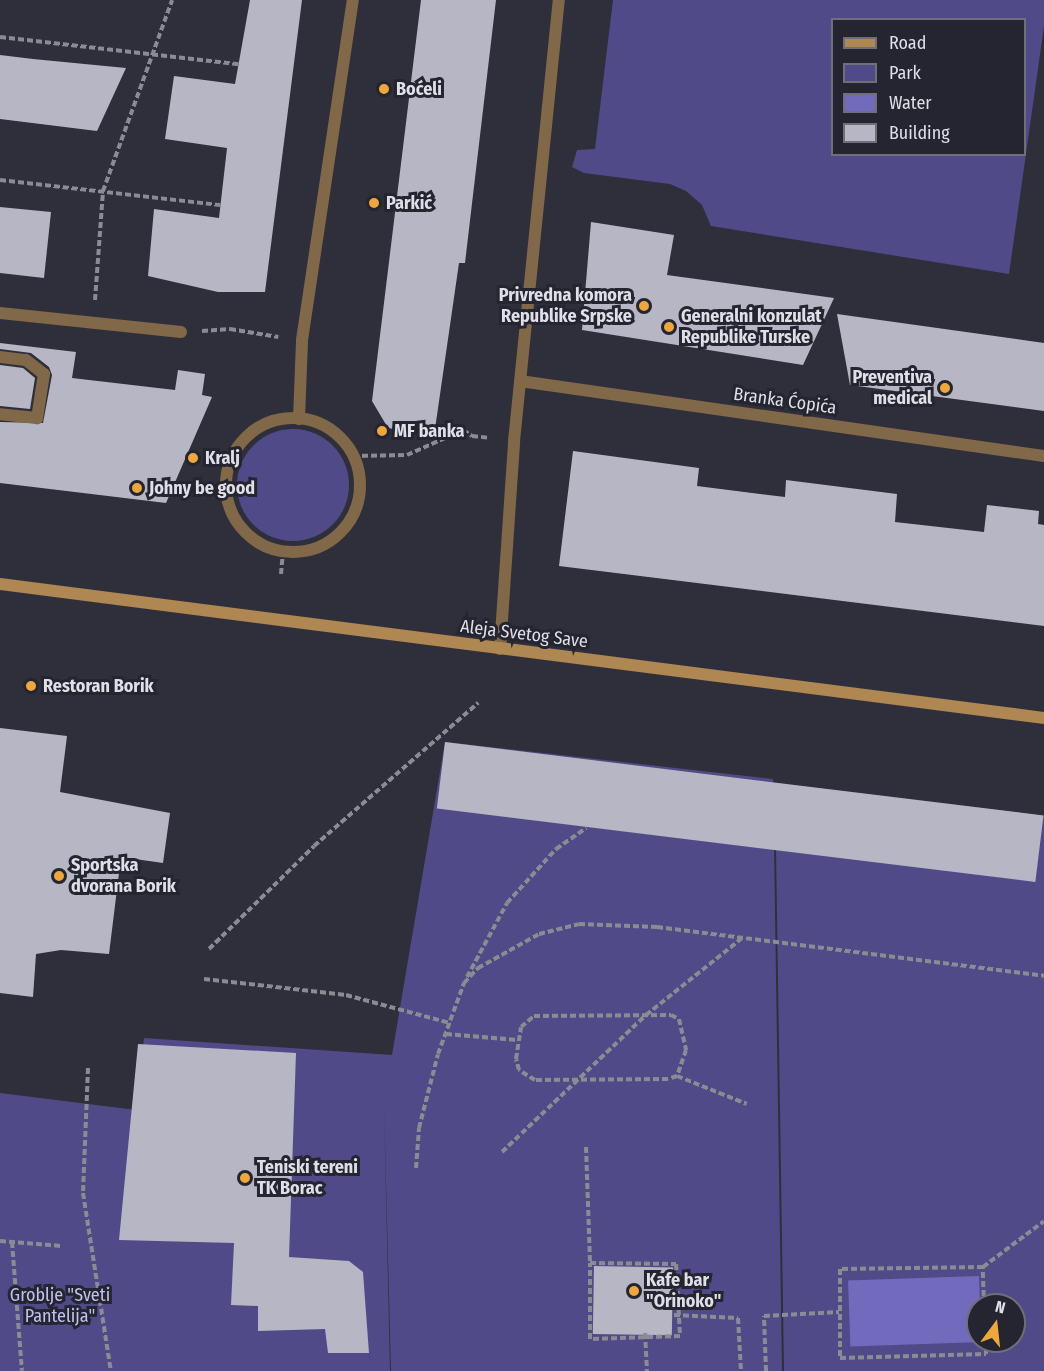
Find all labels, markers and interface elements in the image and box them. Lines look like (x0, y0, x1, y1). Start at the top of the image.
legend (831, 18, 1026, 156)
text: Road (889, 32, 926, 54)
text: Park (889, 62, 921, 84)
place label: Boćeli (396, 78, 442, 100)
marker: Boćeli (377, 82, 391, 96)
text: Water (889, 92, 932, 114)
text: Building (889, 122, 950, 144)
place label: Parkić (386, 192, 432, 214)
marker: Parkić (367, 196, 381, 210)
place label: Privredna komora Republike Srpske (499, 285, 632, 328)
marker: Privredna komora Republike Srpske (637, 299, 651, 313)
place label: Generalni konzulat Republike Turske (681, 306, 822, 348)
marker: Generalni konzulat Republike Turske (662, 320, 676, 334)
place label: Preventiva medical (853, 367, 932, 410)
marker: Preventiva medical (936, 379, 954, 397)
street label: Branka Ćopića (732, 383, 838, 419)
place label: MF banka (394, 420, 464, 442)
marker: MF banka (375, 424, 389, 438)
place label: Kralj (205, 447, 240, 469)
marker: Kralj (186, 451, 200, 465)
place label: Johny be good (149, 477, 255, 499)
marker: Johny be good (130, 481, 144, 495)
street label: Aleja Svetog Save (459, 615, 589, 653)
place label: Restoran Borik (43, 675, 154, 697)
marker: Restoran Borik (24, 679, 38, 693)
place label: Sportska dvorana Borik (71, 855, 176, 898)
marker: Sportska dvorana Borik (52, 869, 66, 883)
place label: Teniski tereni TK Borac (257, 1157, 358, 1200)
marker: Teniski tereni TK Borac (238, 1171, 252, 1185)
place label: Kafe bar "Orinoko" (646, 1270, 721, 1312)
marker: Kafe bar "Orinoko" (627, 1284, 641, 1298)
park label: Groblje "Sveti Pantelija" (10, 1285, 110, 1328)
north arrow (966, 1293, 1026, 1353)
text: N (993, 1297, 1007, 1317)

